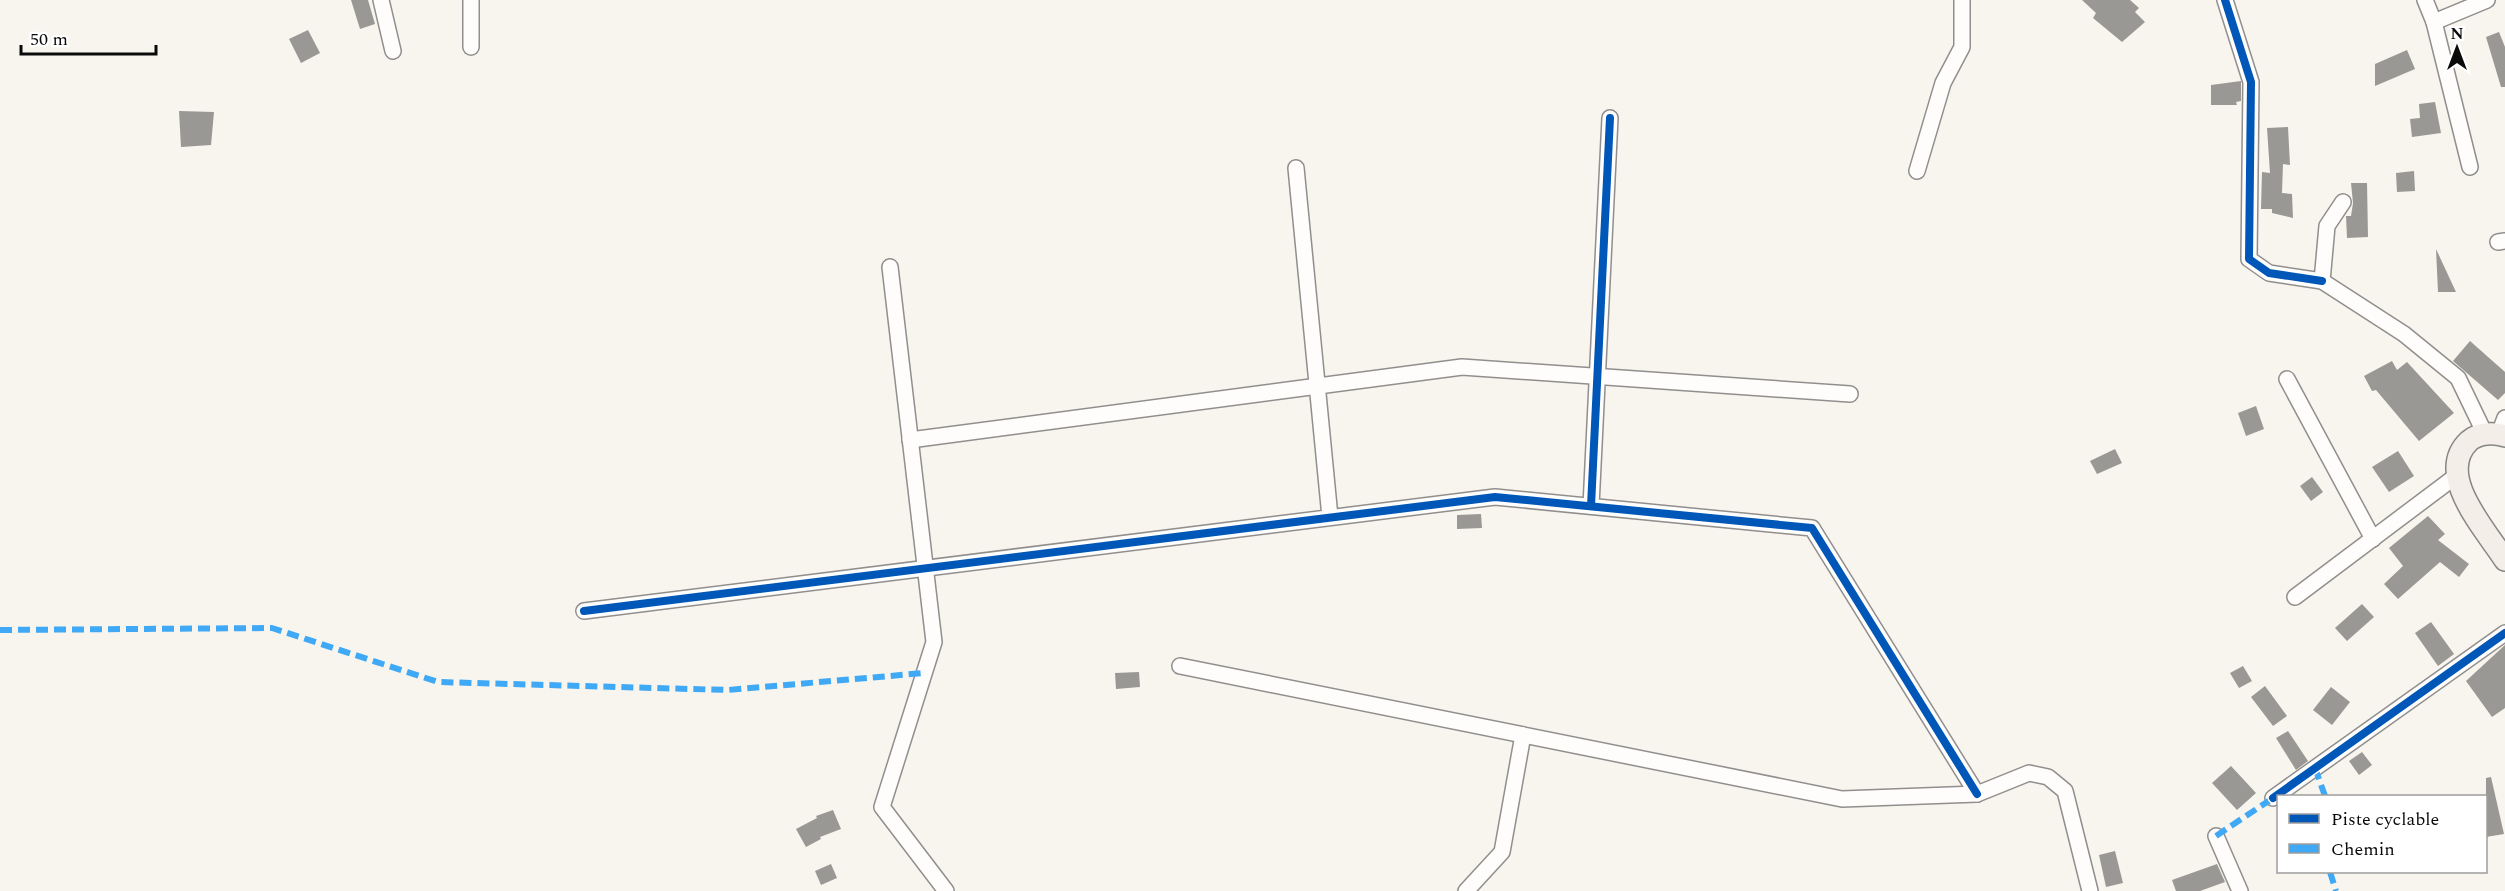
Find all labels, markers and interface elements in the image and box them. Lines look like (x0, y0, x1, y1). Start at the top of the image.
scale bar (21, 18, 156, 56)
north arrow (2427, 18, 2487, 78)
text: N (2450, 22, 2464, 46)
text: 50 m (30, 26, 68, 53)
legend (2277, 795, 2487, 873)
text: Piste cyclable (2331, 806, 2439, 833)
text: Chemin (2331, 836, 2395, 863)

